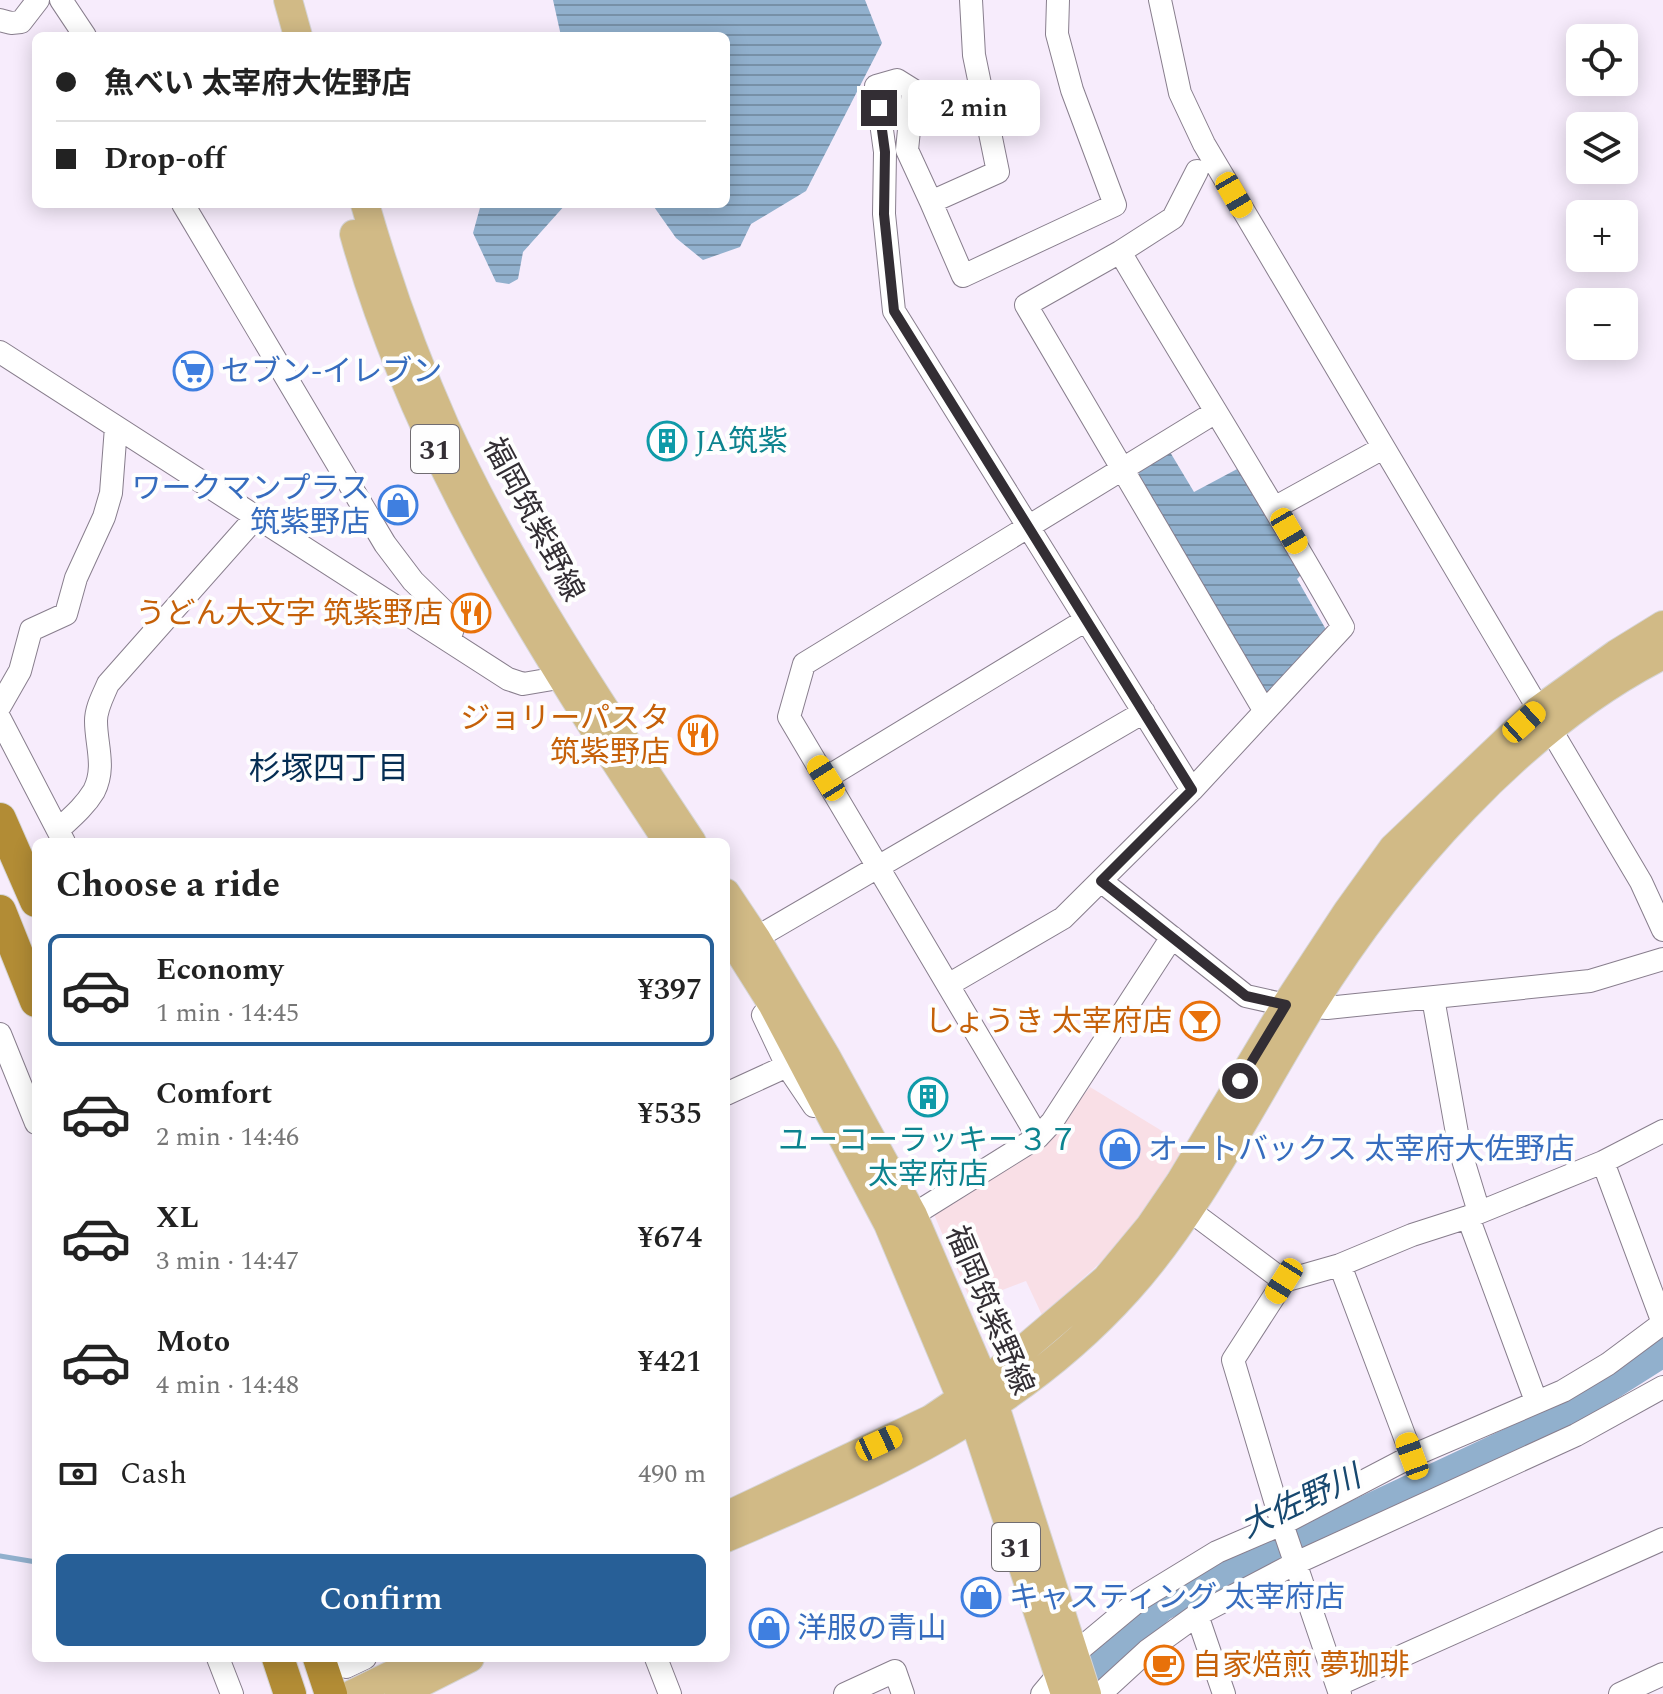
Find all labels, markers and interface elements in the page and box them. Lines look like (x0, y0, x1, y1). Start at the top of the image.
map controls (1566, 24, 1638, 360)
button: locate (1566, 24, 1638, 96)
text: 魚べい 太宰府大佐野店 (104, 61, 412, 107)
callout: 2 min (907, 80, 1039, 136)
text: 2 min (940, 88, 1008, 128)
route end (861, 90, 897, 126)
button: layers (1566, 112, 1638, 184)
text: Drop-off (104, 136, 225, 182)
car (1212, 168, 1256, 222)
button: + (1566, 200, 1638, 272)
button: − (1566, 288, 1638, 360)
place label: セブン-イレブン (221, 349, 442, 395)
supermarket icon: セブン-イレブン (172, 350, 214, 392)
place label: JA筑紫 (695, 419, 788, 465)
building icon: JA筑紫 (646, 420, 688, 462)
road number: 31 (411, 425, 459, 473)
street label: 福岡筑紫野線 (471, 429, 596, 610)
place label: ワークマンプラス 筑紫野店 (132, 466, 370, 546)
shop icon: ワークマンプラス 筑紫野店 (377, 484, 419, 526)
car (1267, 504, 1311, 558)
place label: うどん大文字 筑紫野店 (136, 591, 443, 637)
restaurant icon: うどん大文字 筑紫野店 (450, 592, 492, 634)
place label: ジョリーパスタ 筑紫野店 (460, 696, 670, 776)
car (1498, 697, 1550, 747)
restaurant icon: ジョリーパスタ 筑紫野店 (677, 714, 719, 756)
district label: 杉塚四丁目 (249, 745, 409, 794)
car (803, 751, 849, 805)
text: Choose a ride (56, 858, 280, 913)
text: Economy (156, 947, 283, 993)
icon: car (60, 954, 132, 1026)
text: ¥397 (638, 967, 702, 1013)
text: 1 min · 14:45 (156, 993, 299, 1033)
place label: しょうき 太宰府店 (925, 999, 1172, 1045)
bar icon: しょうき 太宰府店 (1179, 1000, 1221, 1042)
route start (1222, 1063, 1258, 1099)
text: Comfort (156, 1071, 272, 1117)
building icon: ユーコーラッキー３７ 太宰府店 (907, 1076, 949, 1118)
icon: car (60, 1078, 132, 1150)
text: ¥535 (638, 1091, 702, 1137)
text: 2 min · 14:46 (156, 1117, 299, 1157)
place label: ユーコーラッキー３７ 太宰府店 (778, 1118, 1078, 1198)
place label: オートバックス 太宰府大佐野店 (1148, 1127, 1575, 1173)
shop icon: オートバックス 太宰府大佐野店 (1099, 1128, 1141, 1170)
text: XL (156, 1195, 199, 1241)
icon: car (60, 1202, 132, 1274)
text: ¥674 (638, 1215, 702, 1261)
street label: 福岡筑紫野線 (933, 1219, 1045, 1402)
text: 3 min · 14:47 (156, 1241, 299, 1281)
car (1261, 1254, 1307, 1308)
text: Moto (156, 1319, 230, 1365)
icon: car (60, 1326, 132, 1398)
text: ¥421 (638, 1339, 702, 1385)
text: 4 min · 14:48 (156, 1365, 299, 1405)
car (852, 1422, 906, 1464)
car (1393, 1429, 1431, 1483)
text: Cash (120, 1451, 187, 1497)
icon: cash (56, 1452, 100, 1496)
water label: 大佐野川 (1232, 1452, 1372, 1552)
text: 490 m (638, 1454, 706, 1494)
road number: 31 (992, 1523, 1040, 1571)
button: Confirm (56, 1554, 706, 1646)
place label: キャスティング 太宰府店 (1009, 1575, 1345, 1621)
shop icon: キャスティング 太宰府店 (960, 1576, 1002, 1618)
place label: 洋服の青山 (797, 1606, 947, 1652)
shop icon: 洋服の青山 (748, 1607, 790, 1649)
place label: 自家焙煎 夢珈琲 (1192, 1643, 1410, 1689)
cafe icon: 自家焙煎 夢珈琲 (1143, 1644, 1185, 1686)

